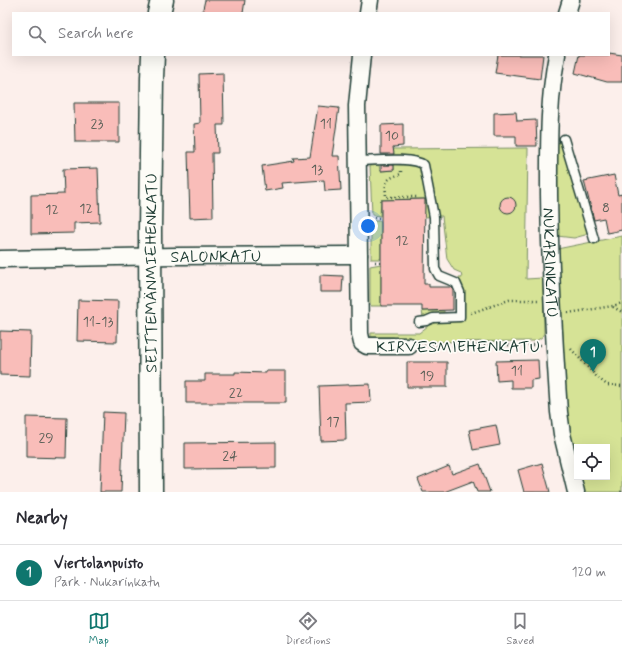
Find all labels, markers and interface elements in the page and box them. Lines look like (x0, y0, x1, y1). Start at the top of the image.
search box (12, 12, 610, 56)
icon: search (26, 23, 48, 45)
text: Search here (58, 24, 134, 44)
house number: 23 (91, 115, 103, 133)
house number: 11 (320, 115, 332, 133)
house number: 10 (385, 127, 399, 145)
house number: 13 (311, 161, 323, 179)
street label: SEITTEMÄNMIEHENKATU (141, 173, 163, 373)
house number: 8 (602, 199, 610, 217)
house number: 12 (79, 200, 93, 218)
house number: 12 (45, 201, 59, 219)
street label: NUKARINKATU (537, 207, 562, 318)
your location (358, 216, 378, 236)
house number: 12 (395, 232, 409, 250)
street label: SALONKATU (171, 247, 261, 268)
house number: 11-13 (83, 313, 113, 331)
street label: KIRVESMIEHENKATU (376, 337, 540, 358)
pin: 1 (580, 339, 606, 372)
house number: 11 (511, 362, 523, 380)
house number: 19 (420, 367, 434, 385)
house number: 22 (229, 384, 243, 402)
house number: 17 (326, 413, 340, 431)
house number: 29 (38, 429, 54, 447)
map controls (574, 444, 610, 480)
button: locate (574, 444, 610, 480)
house number: 24 (222, 447, 238, 465)
text: Nearby (16, 507, 68, 529)
text: Viertolanpuisto (54, 554, 143, 574)
text: 1 (26, 564, 32, 581)
text: 120 m (572, 564, 606, 581)
text: Park · Nukarinkatu (54, 574, 160, 591)
tab: Map (88, 610, 110, 648)
tab: Directions (285, 610, 331, 648)
tab: Saved (506, 610, 534, 648)

